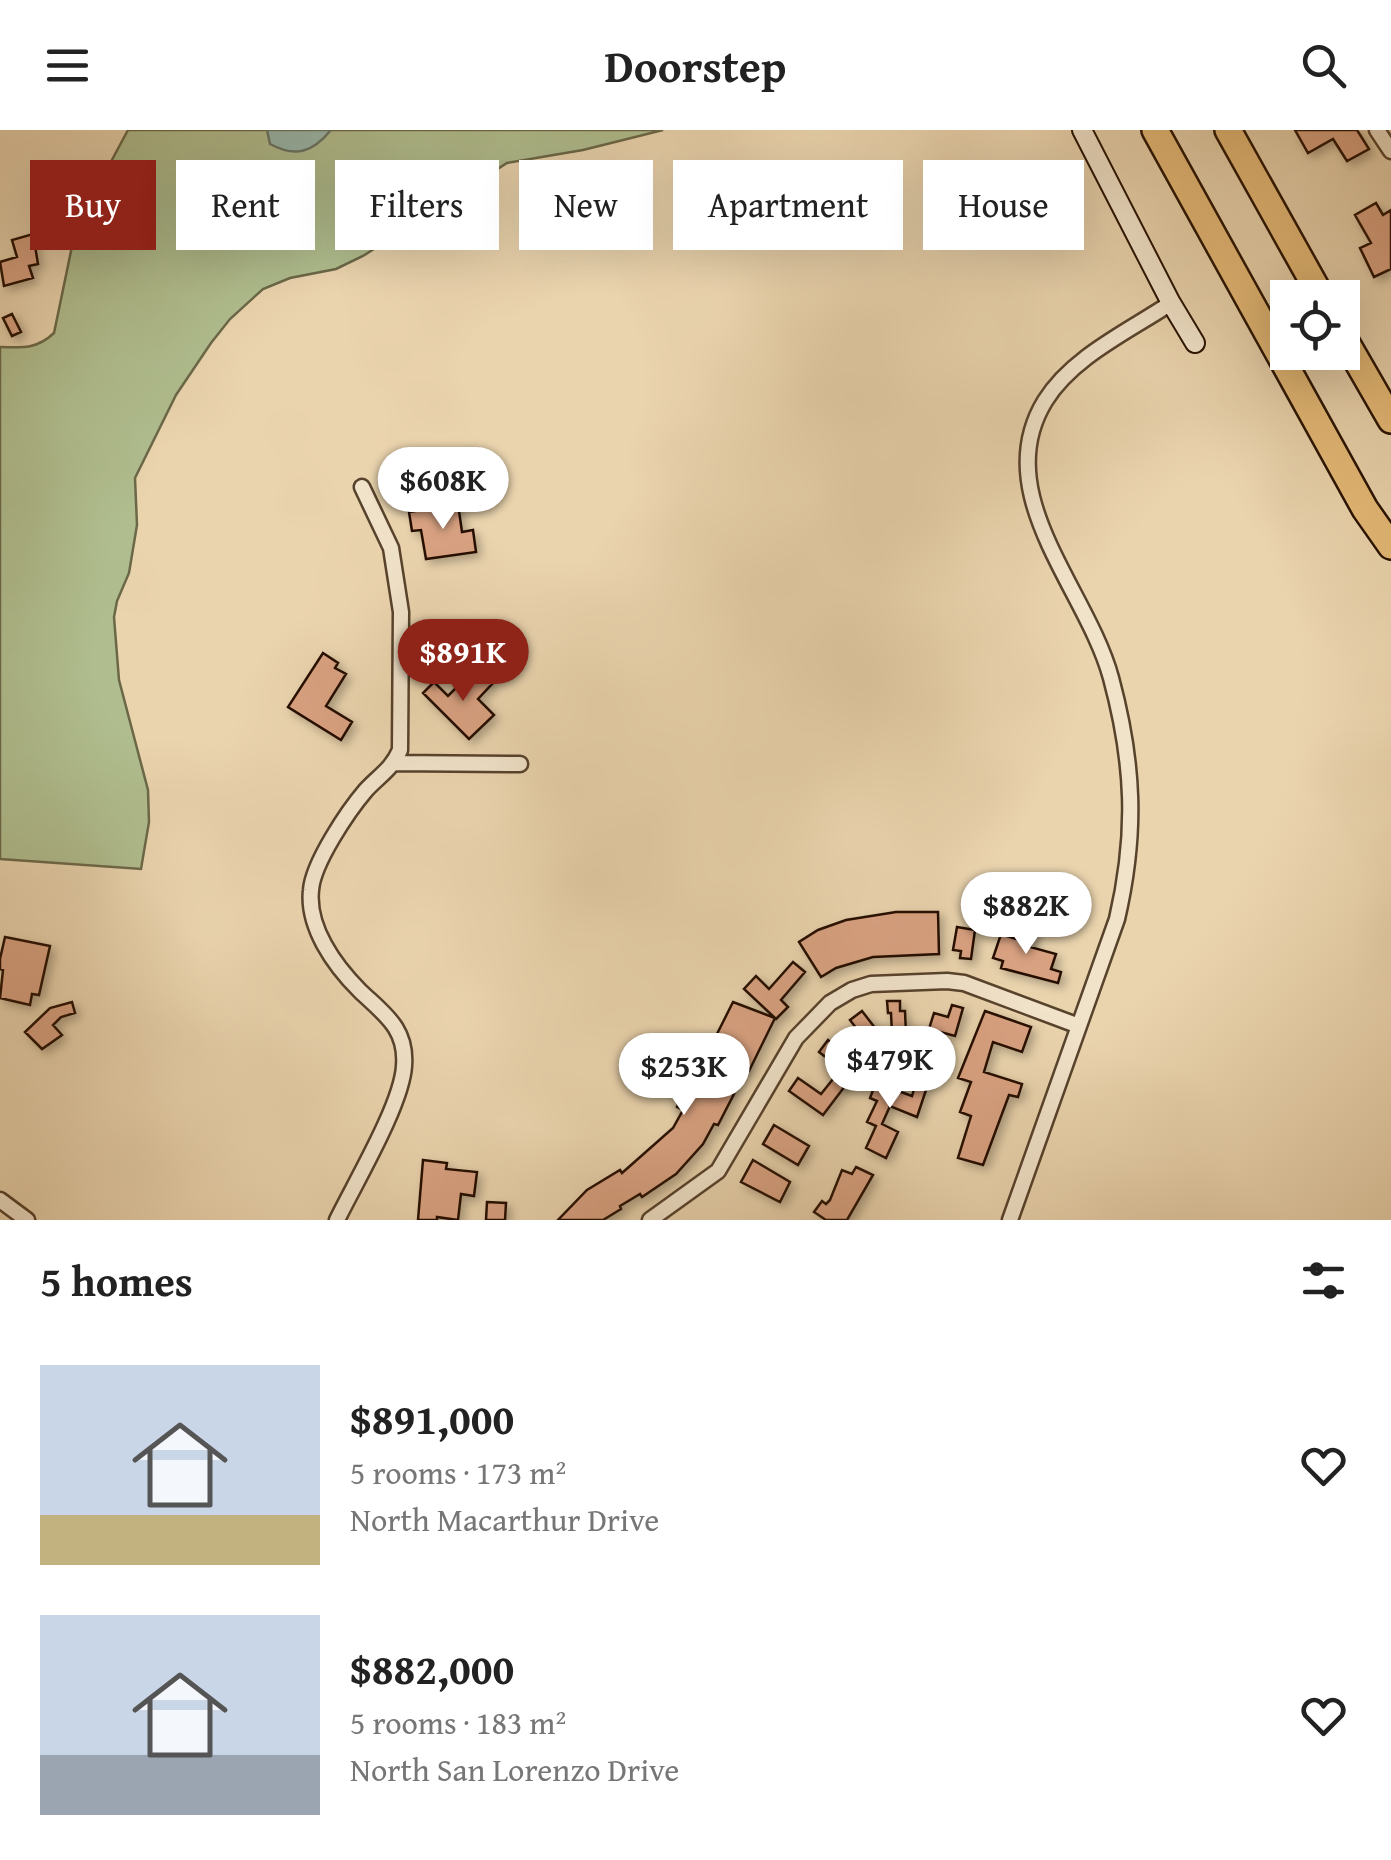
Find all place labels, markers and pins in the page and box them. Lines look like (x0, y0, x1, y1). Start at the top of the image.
pin: $608K (373, 447, 513, 532)
pin: $891K (393, 619, 533, 704)
pin: $882K (956, 872, 1096, 957)
pin: $479K (820, 1026, 960, 1111)
pin: $253K (614, 1033, 754, 1118)

